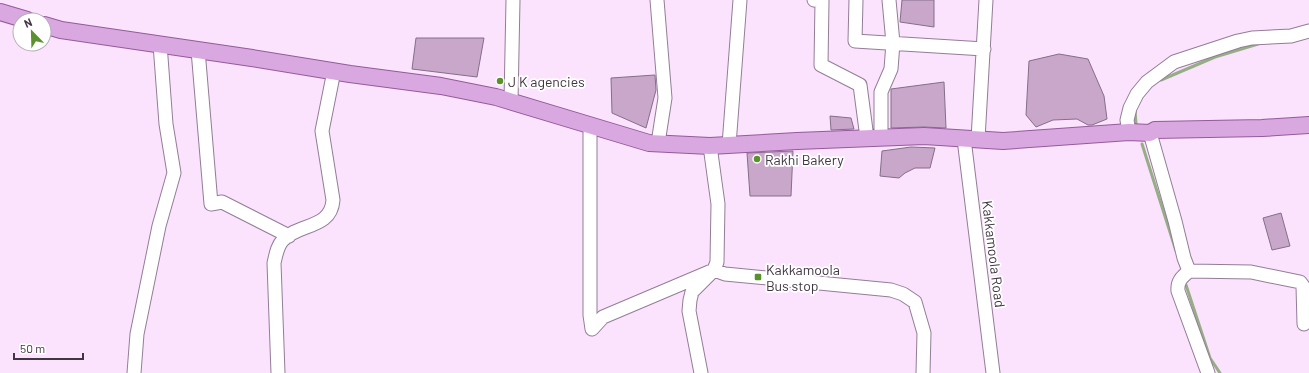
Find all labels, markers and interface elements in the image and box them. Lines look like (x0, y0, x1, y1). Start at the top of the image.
north arrow (12, 12, 52, 52)
text: N (22, 15, 34, 30)
place label: J K agencies (508, 73, 585, 90)
marker: J K agencies (495, 76, 505, 86)
place label: Rakhi Bakery (765, 151, 844, 168)
marker: Rakhi Bakery (752, 154, 762, 164)
street label: Kakkamoola Road (979, 200, 1009, 308)
place label: Kakkamoola Bus stop (766, 261, 840, 294)
marker: Kakkamoola Bus stop (753, 272, 763, 282)
scale bar (14, 335, 83, 361)
text: 50 m (20, 341, 45, 355)

